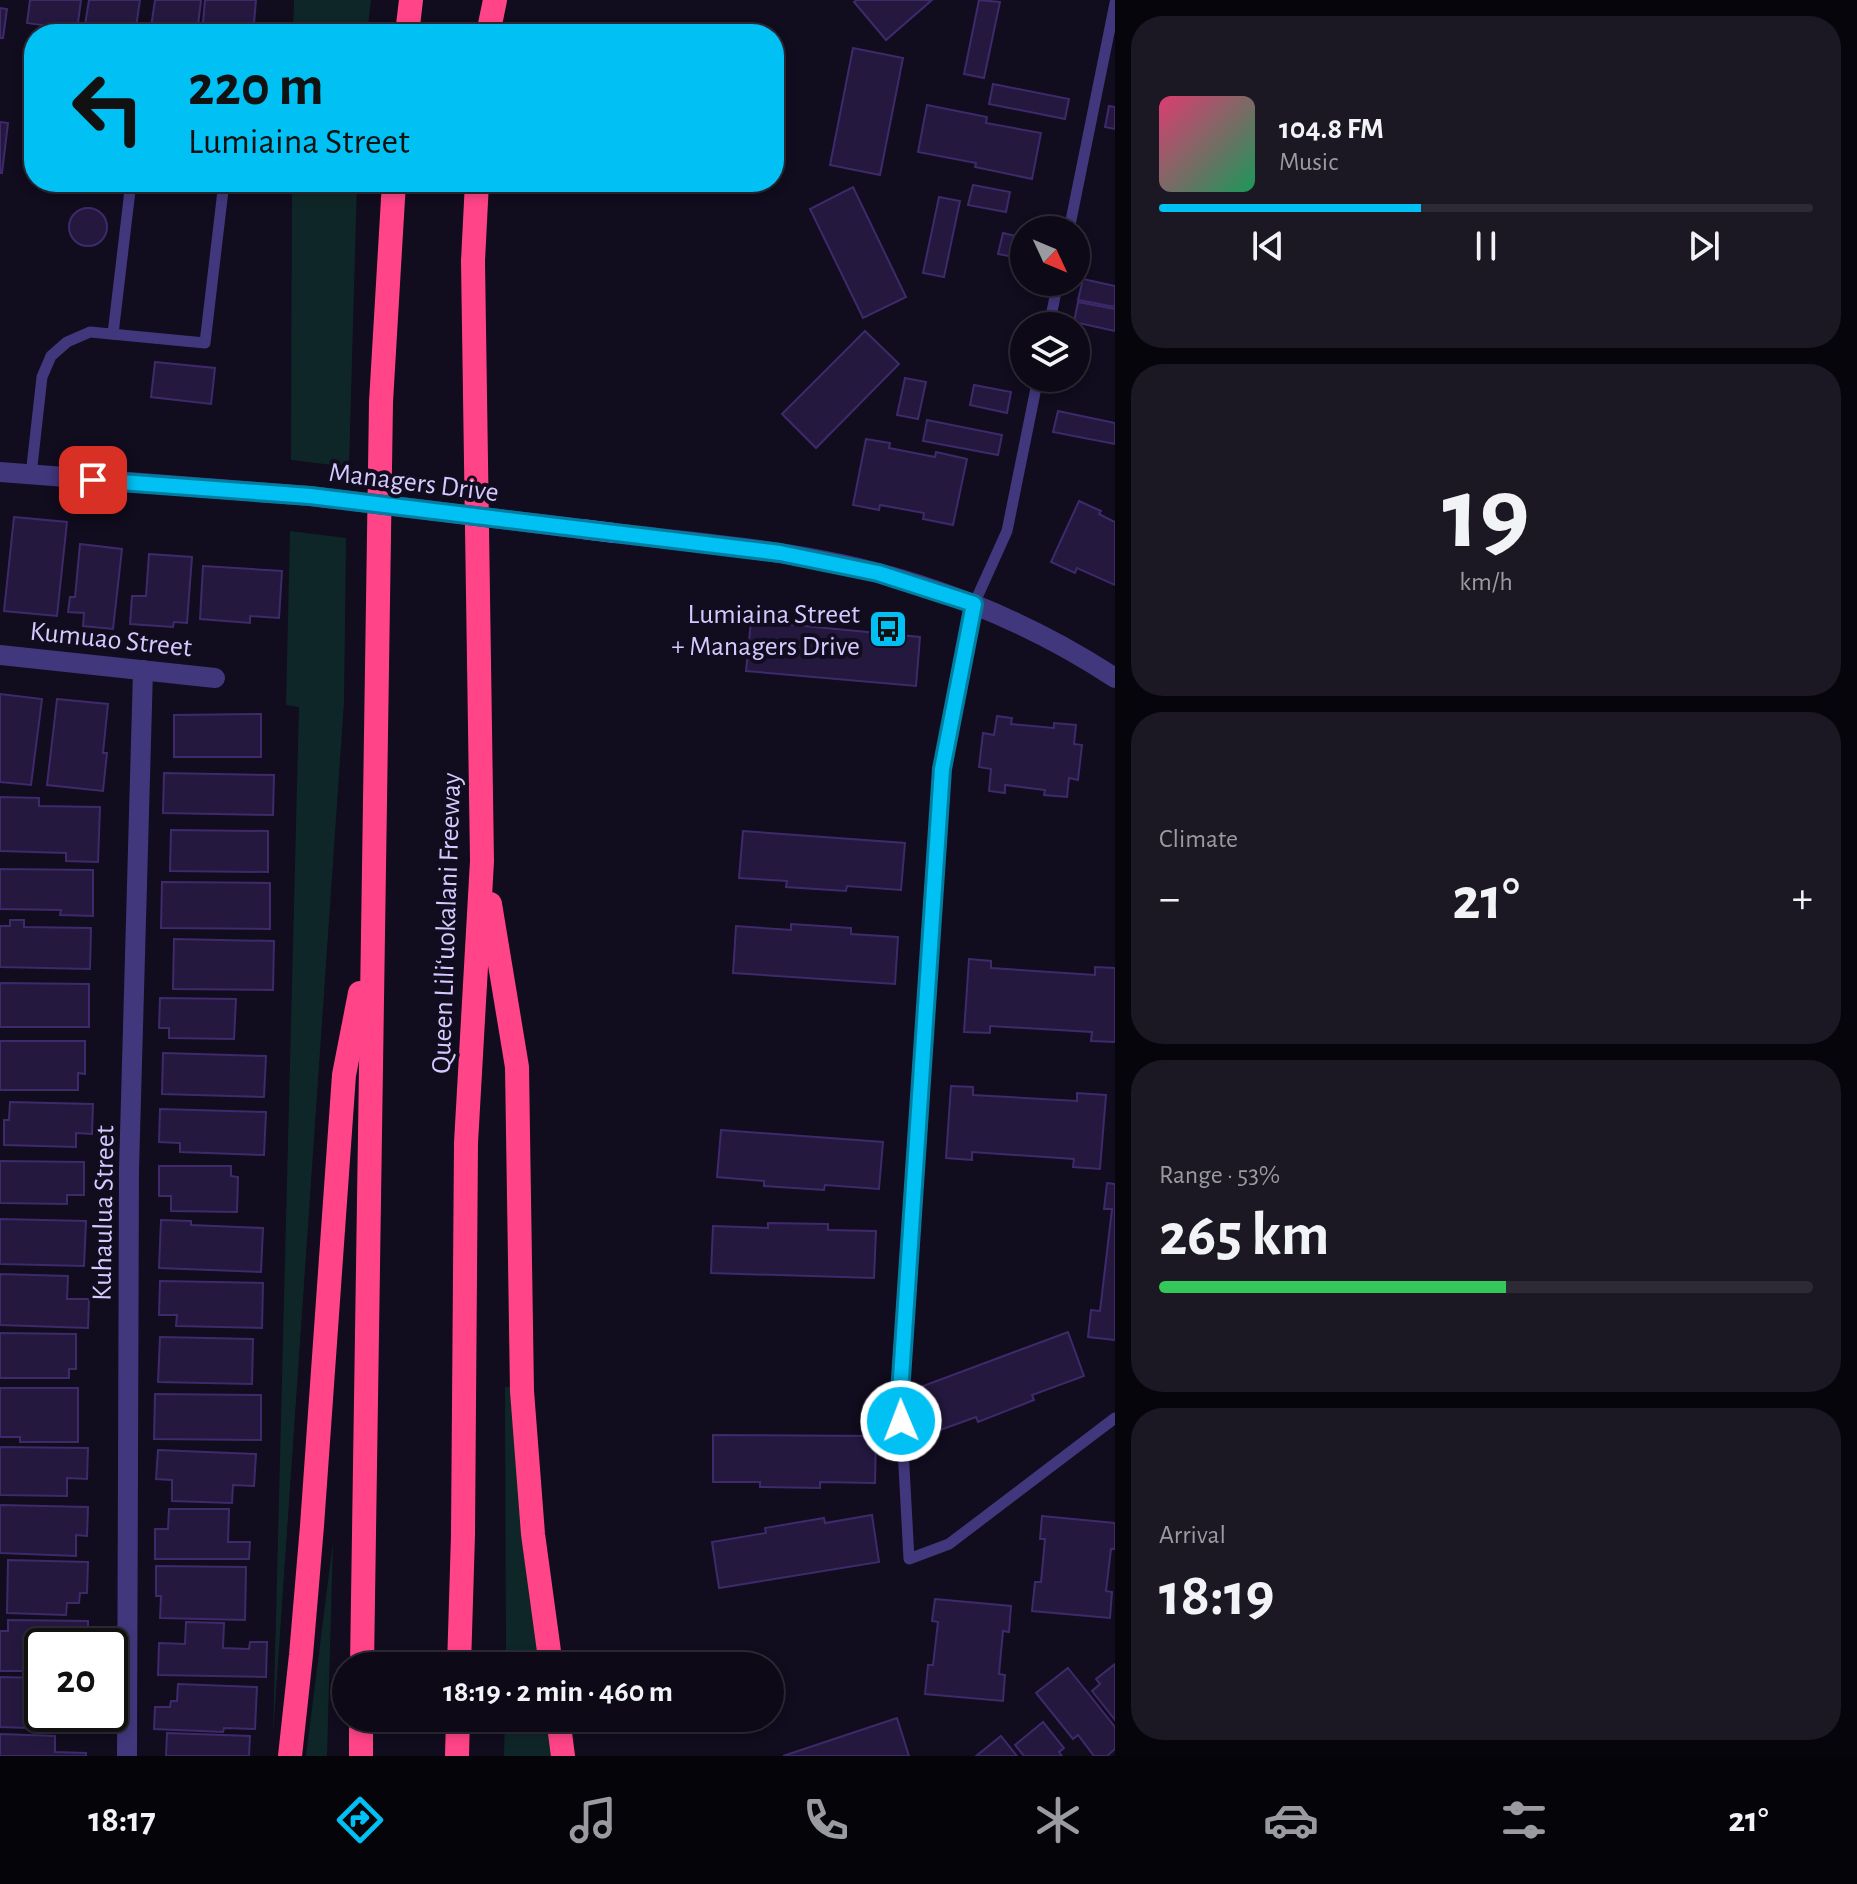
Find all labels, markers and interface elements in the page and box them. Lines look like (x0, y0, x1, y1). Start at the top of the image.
icon: left (56, 56, 160, 160)
text: 220 m (188, 59, 324, 115)
text: 104.8 FM (1279, 114, 1384, 144)
text: Lumiaina Street (188, 124, 410, 160)
text: Music (1279, 149, 1338, 175)
north arrow (1010, 216, 1090, 296)
map controls (1010, 216, 1090, 392)
icon: previous (1246, 224, 1290, 268)
icon: pause (1464, 224, 1508, 268)
icon: next (1682, 224, 1726, 268)
button: layers (1010, 312, 1090, 392)
pin (59, 446, 127, 514)
icon: arrive (71, 458, 115, 502)
street label: Managers Drive (327, 459, 500, 507)
text: 19 (1442, 463, 1530, 567)
text: km/h (1459, 569, 1513, 595)
place label: Lumiaina Street + Managers Drive (671, 601, 860, 661)
bus stop icon: Lumiaina Street + Managers Drive (867, 608, 909, 650)
street label: Kumuao Street (28, 618, 193, 662)
street label: Queen Liliʻuokalani Freeway (428, 772, 466, 1074)
text: Climate (1159, 826, 1238, 852)
text: 21° (1452, 870, 1520, 930)
text: − (1159, 877, 1180, 921)
text: + (1792, 877, 1813, 921)
street label: Kuhaulua Street (88, 1125, 120, 1301)
text: Range · 53% (1159, 1162, 1280, 1188)
text: 265 km (1159, 1206, 1329, 1266)
position arrow (859, 1379, 943, 1463)
text: Arrival (1159, 1522, 1226, 1548)
text: 18:19 (1159, 1566, 1275, 1626)
speed limit sign: 20 (24, 1628, 128, 1732)
text: 18:19 · 2 min · 460 m (443, 1677, 673, 1707)
icon: directions (332, 1792, 388, 1848)
icon: music (565, 1792, 621, 1848)
icon: phone (798, 1792, 854, 1848)
icon: climate (1030, 1792, 1086, 1848)
icon: car (1263, 1792, 1319, 1848)
icon: filters (1496, 1792, 1552, 1848)
text: 18:17 (88, 1802, 156, 1838)
text: 21° (1728, 1802, 1769, 1838)

